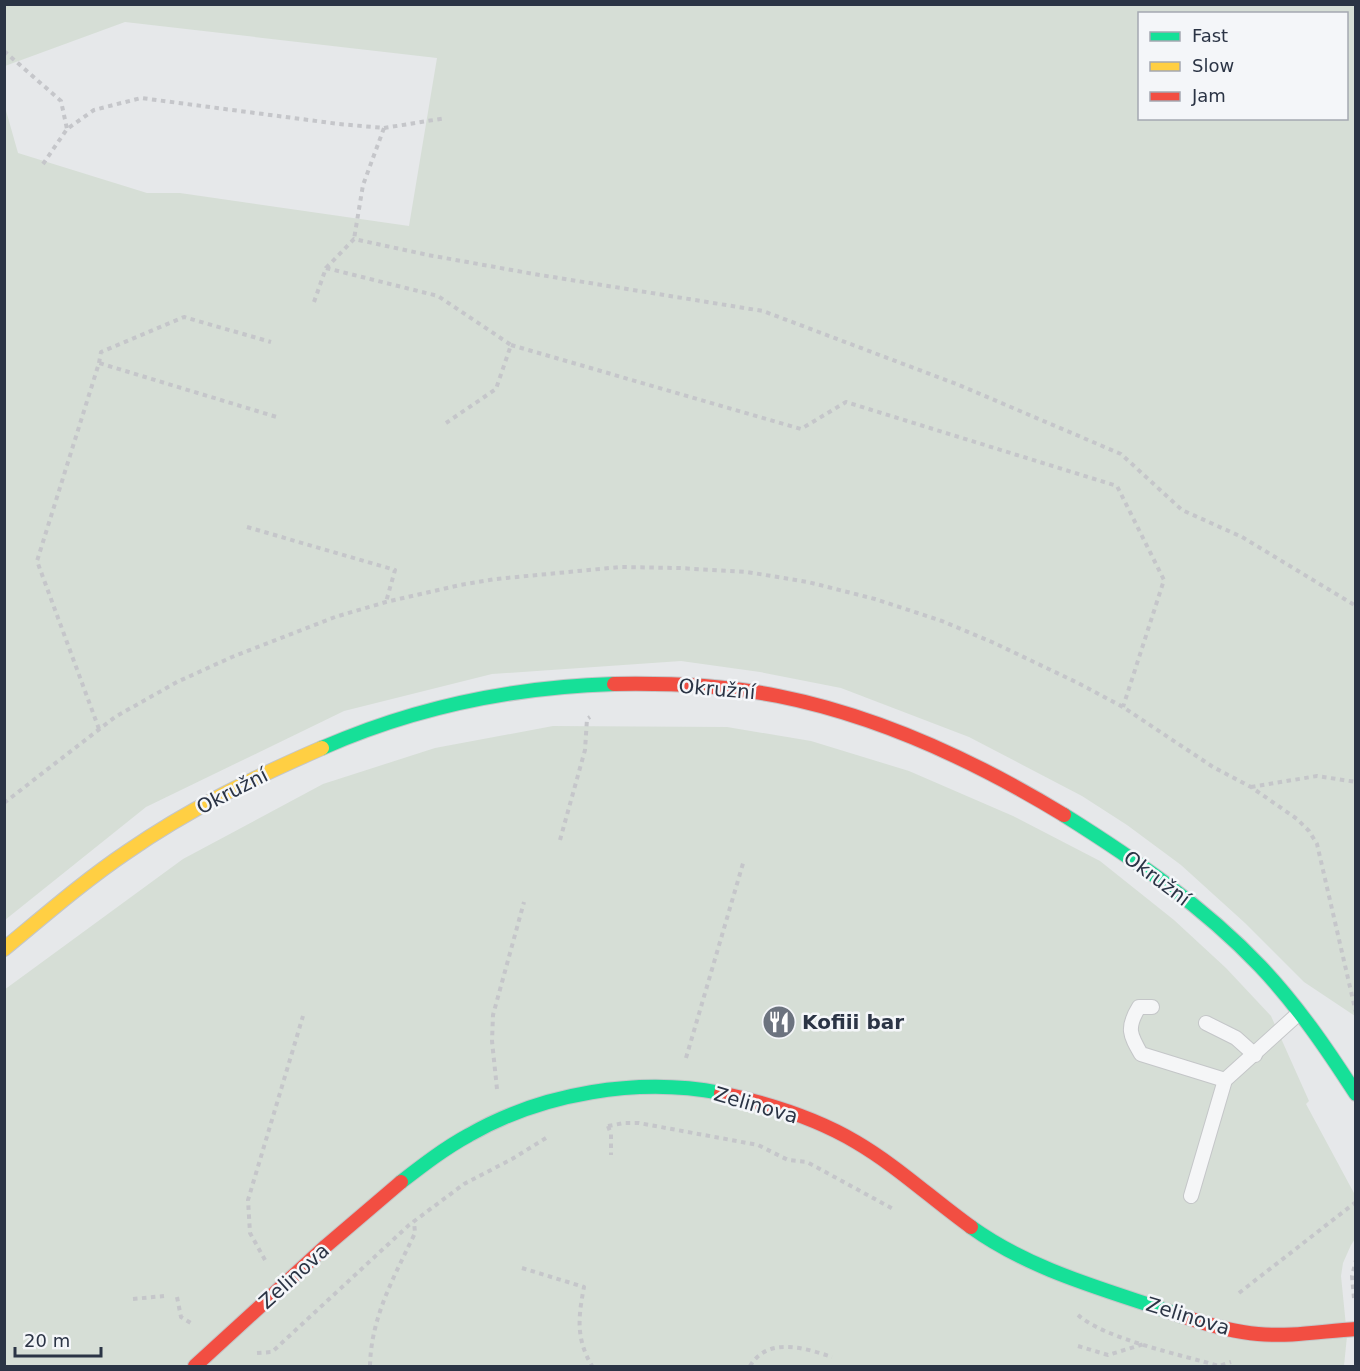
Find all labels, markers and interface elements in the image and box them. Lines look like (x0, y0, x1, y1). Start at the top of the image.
legend (1138, 12, 1348, 120)
text: Fast (1192, 25, 1228, 46)
text: Slow (1192, 55, 1234, 76)
text: Jam (1191, 85, 1226, 106)
street label: Okružní (678, 674, 758, 704)
street label: Okružní (192, 762, 273, 819)
street label: Okružní (1119, 845, 1196, 912)
restaurant icon: Kofiii bar (761, 1004, 797, 1040)
place label: Kofiii bar (802, 1010, 904, 1034)
street label: Zelinova (711, 1082, 801, 1128)
street label: Zelinova (254, 1238, 334, 1314)
street label: Zelinova (1143, 1292, 1233, 1340)
scale bar (15, 1320, 100, 1358)
text: 20 m (24, 1330, 70, 1351)

